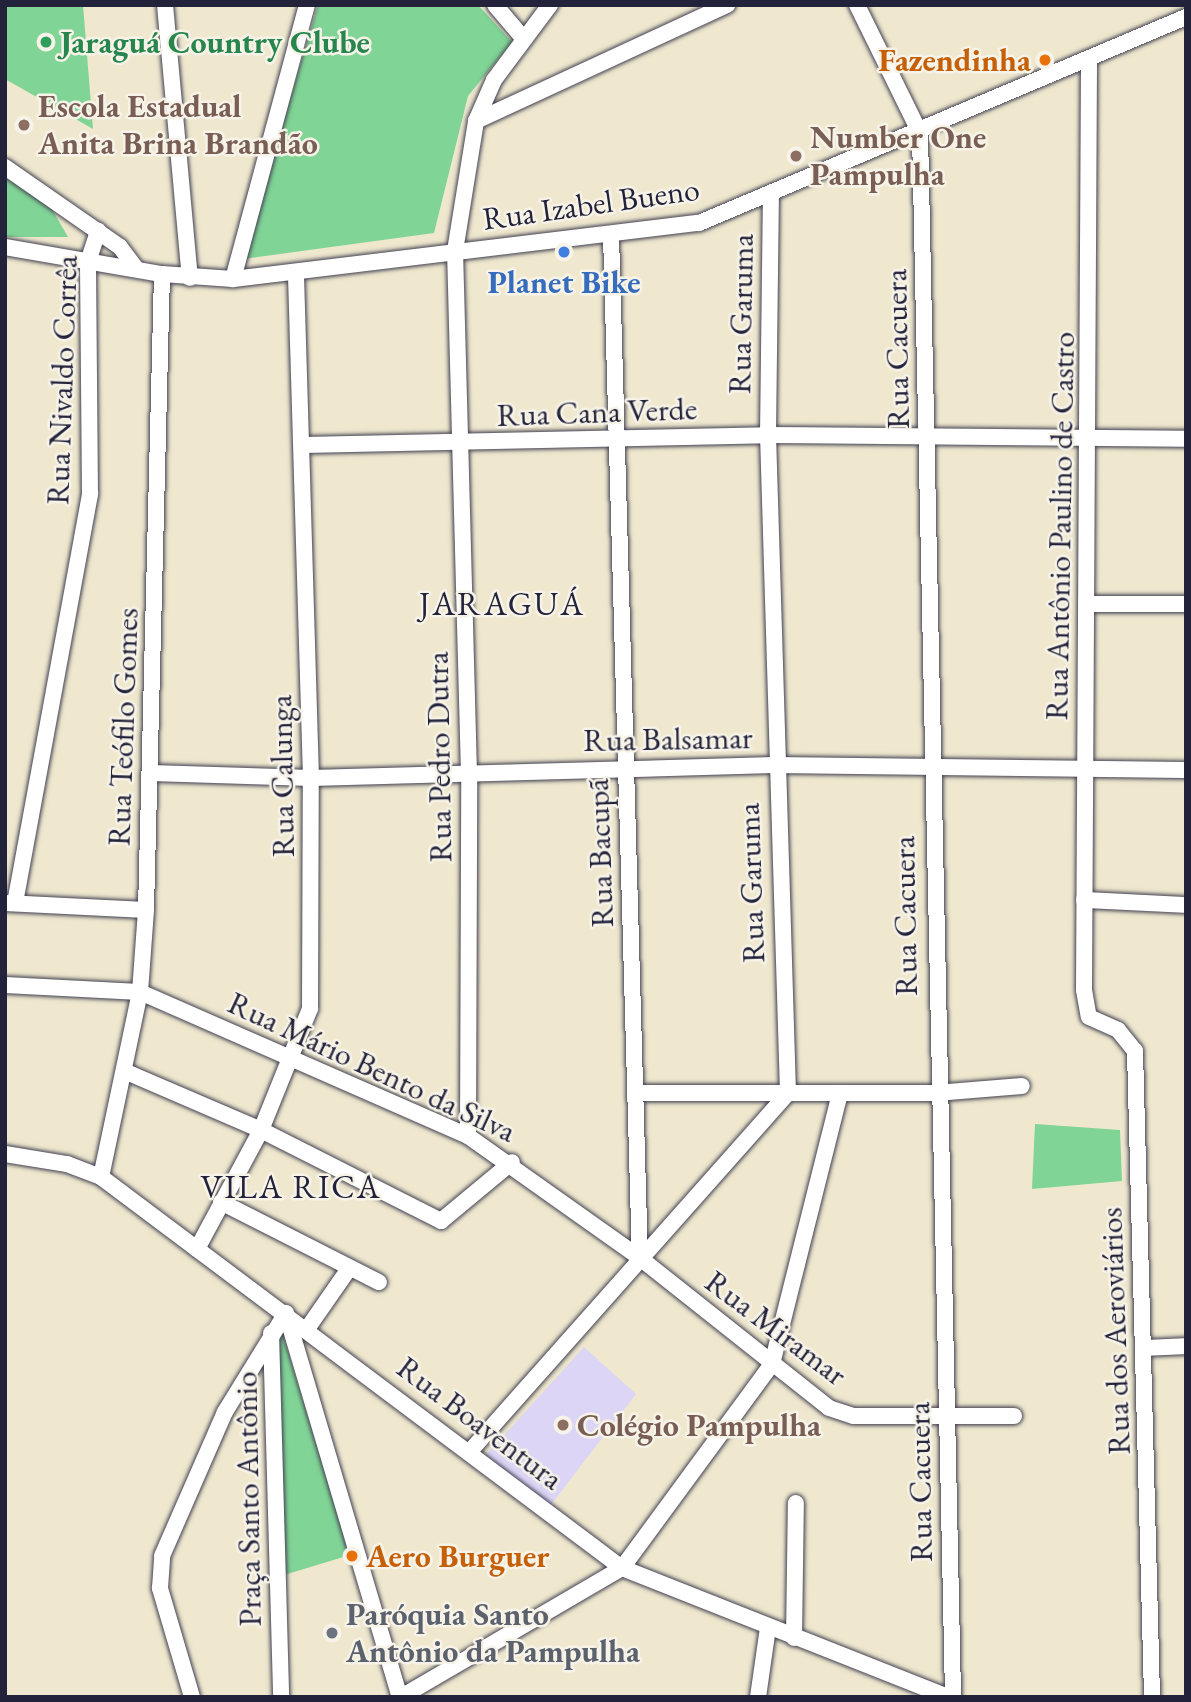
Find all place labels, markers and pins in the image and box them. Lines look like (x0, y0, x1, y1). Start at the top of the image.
place label: Jaraguá Country Clube (60, 23, 370, 61)
marker: Jaraguá Country Clube (38, 34, 54, 50)
place label: Fazendinha (878, 41, 1031, 79)
marker: Fazendinha (1037, 52, 1053, 68)
place label: Escola Estadual Anita Brina Brandão (38, 88, 318, 163)
marker: Escola Estadual Anita Brina Brandão (16, 117, 32, 133)
place label: Number One Pampulha (810, 119, 986, 194)
marker: Number One Pampulha (788, 148, 804, 164)
marker: Planet Bike (556, 244, 572, 260)
place label: Planet Bike (487, 263, 641, 301)
place label: Colégio Pampulha (577, 1406, 821, 1444)
marker: Colégio Pampulha (555, 1417, 571, 1433)
place label: Aero Burguer (366, 1537, 550, 1575)
marker: Aero Burguer (344, 1548, 360, 1564)
place label: Paróquia Santo Antônio da Pampulha (346, 1596, 640, 1671)
marker: Paróquia Santo Antônio da Pampulha (324, 1625, 340, 1641)

